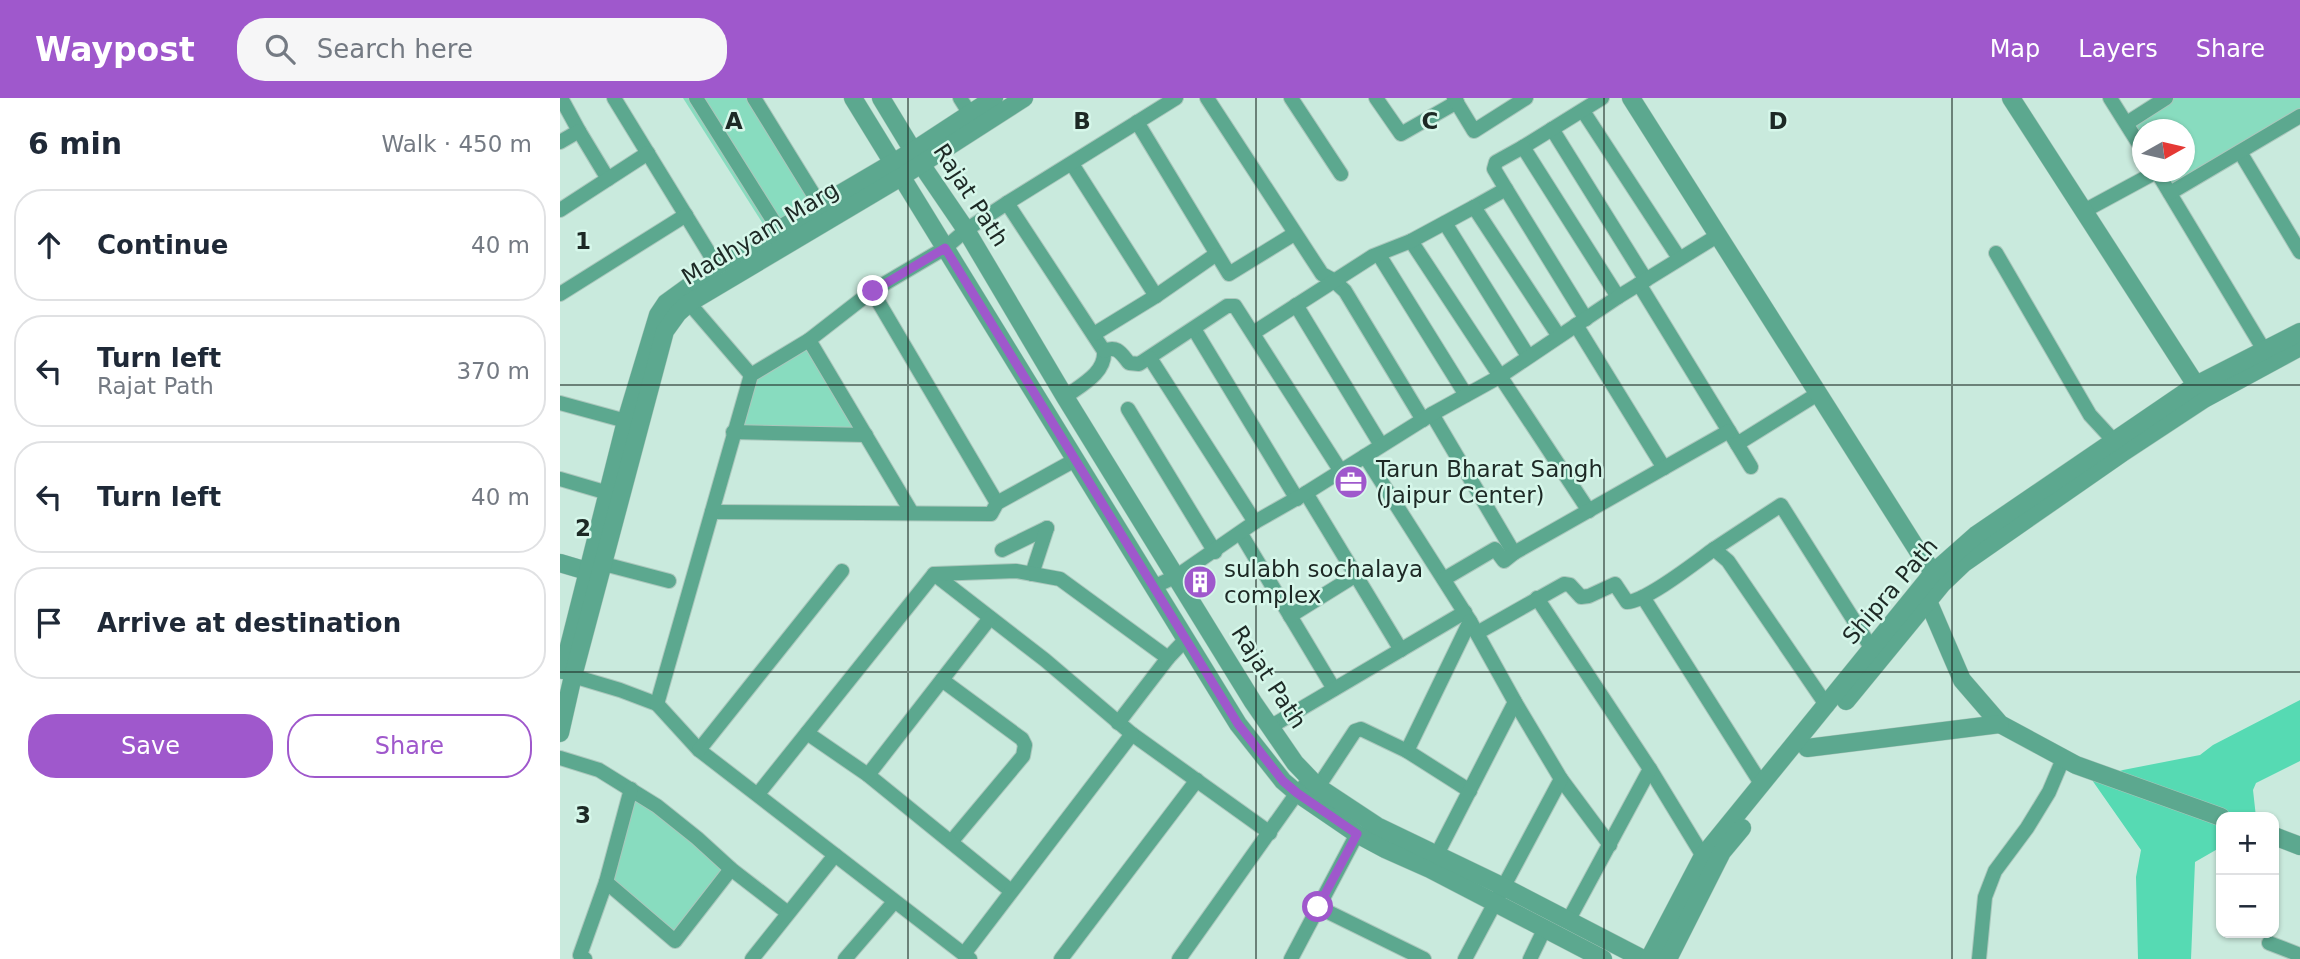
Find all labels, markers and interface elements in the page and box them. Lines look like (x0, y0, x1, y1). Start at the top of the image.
search box (237, 18, 727, 81)
text: Waypost (35, 30, 195, 69)
icon: search (261, 30, 299, 68)
text: Search here (317, 34, 473, 64)
text: Map (1990, 35, 2040, 63)
text: Layers (2078, 35, 2158, 63)
text: Share (2196, 35, 2265, 63)
text: A (725, 108, 743, 134)
text: B (1073, 108, 1091, 134)
text: C (1422, 108, 1438, 134)
text: D (1768, 108, 1788, 134)
north arrow (2132, 119, 2195, 182)
text: 6 min (28, 126, 122, 161)
text: Walk · 450 m (381, 131, 532, 157)
street label: Rajat Path (928, 139, 1014, 251)
street label: Madhyam Marg (677, 176, 843, 290)
icon: ahead (30, 226, 68, 264)
text: 1 (575, 228, 591, 254)
text: Continue (97, 230, 228, 260)
text: 40 m (471, 232, 530, 258)
route end (857, 275, 888, 306)
text: Turn left (97, 343, 221, 373)
icon: left (30, 352, 68, 390)
text: 370 m (456, 358, 530, 384)
text: Rajat Path (97, 373, 214, 399)
place label: Tarun Bharat Sangh (Jaipur Center) (1375, 456, 1603, 508)
office icon: Tarun Bharat Sangh (Jaipur Center) (1332, 463, 1370, 501)
icon: left (30, 478, 68, 516)
text: Turn left (97, 482, 221, 512)
text: 40 m (471, 484, 530, 510)
text: 2 (575, 515, 591, 541)
street label: Shipra Path (1837, 533, 1943, 649)
place label: sulabh sochalaya complex (1224, 556, 1423, 608)
building icon: sulabh sochalaya complex (1181, 563, 1219, 601)
icon: arrive (30, 604, 68, 642)
text: Arrive at destination (97, 608, 401, 638)
street label: Rajat Path (1226, 621, 1312, 733)
button: Save (28, 714, 273, 778)
button: Share (287, 714, 532, 778)
text: 3 (575, 802, 591, 828)
map controls (2216, 812, 2279, 938)
button: + (2216, 812, 2279, 875)
button: − (2216, 875, 2279, 938)
route start (1302, 891, 1333, 922)

